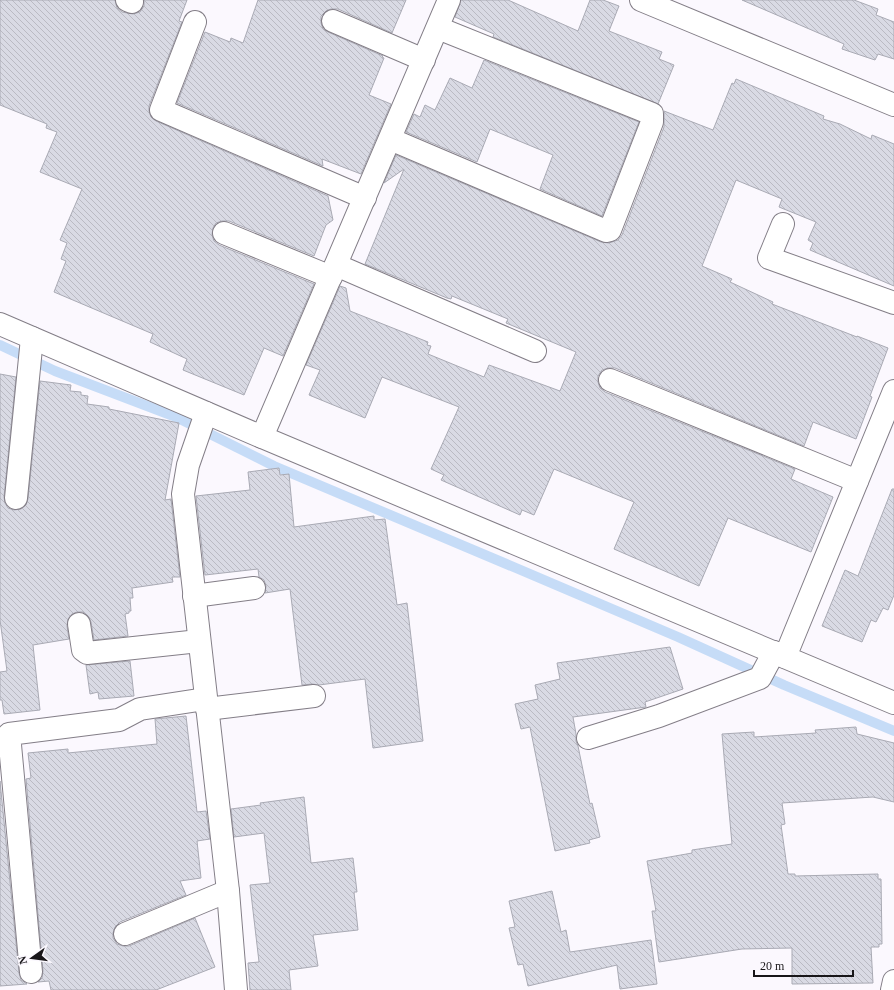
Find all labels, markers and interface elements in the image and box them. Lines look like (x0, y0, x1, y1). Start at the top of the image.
north arrow (12, 938, 52, 978)
scale bar (754, 952, 853, 978)
text: N (16, 955, 29, 966)
text: 20 m (760, 959, 785, 973)

